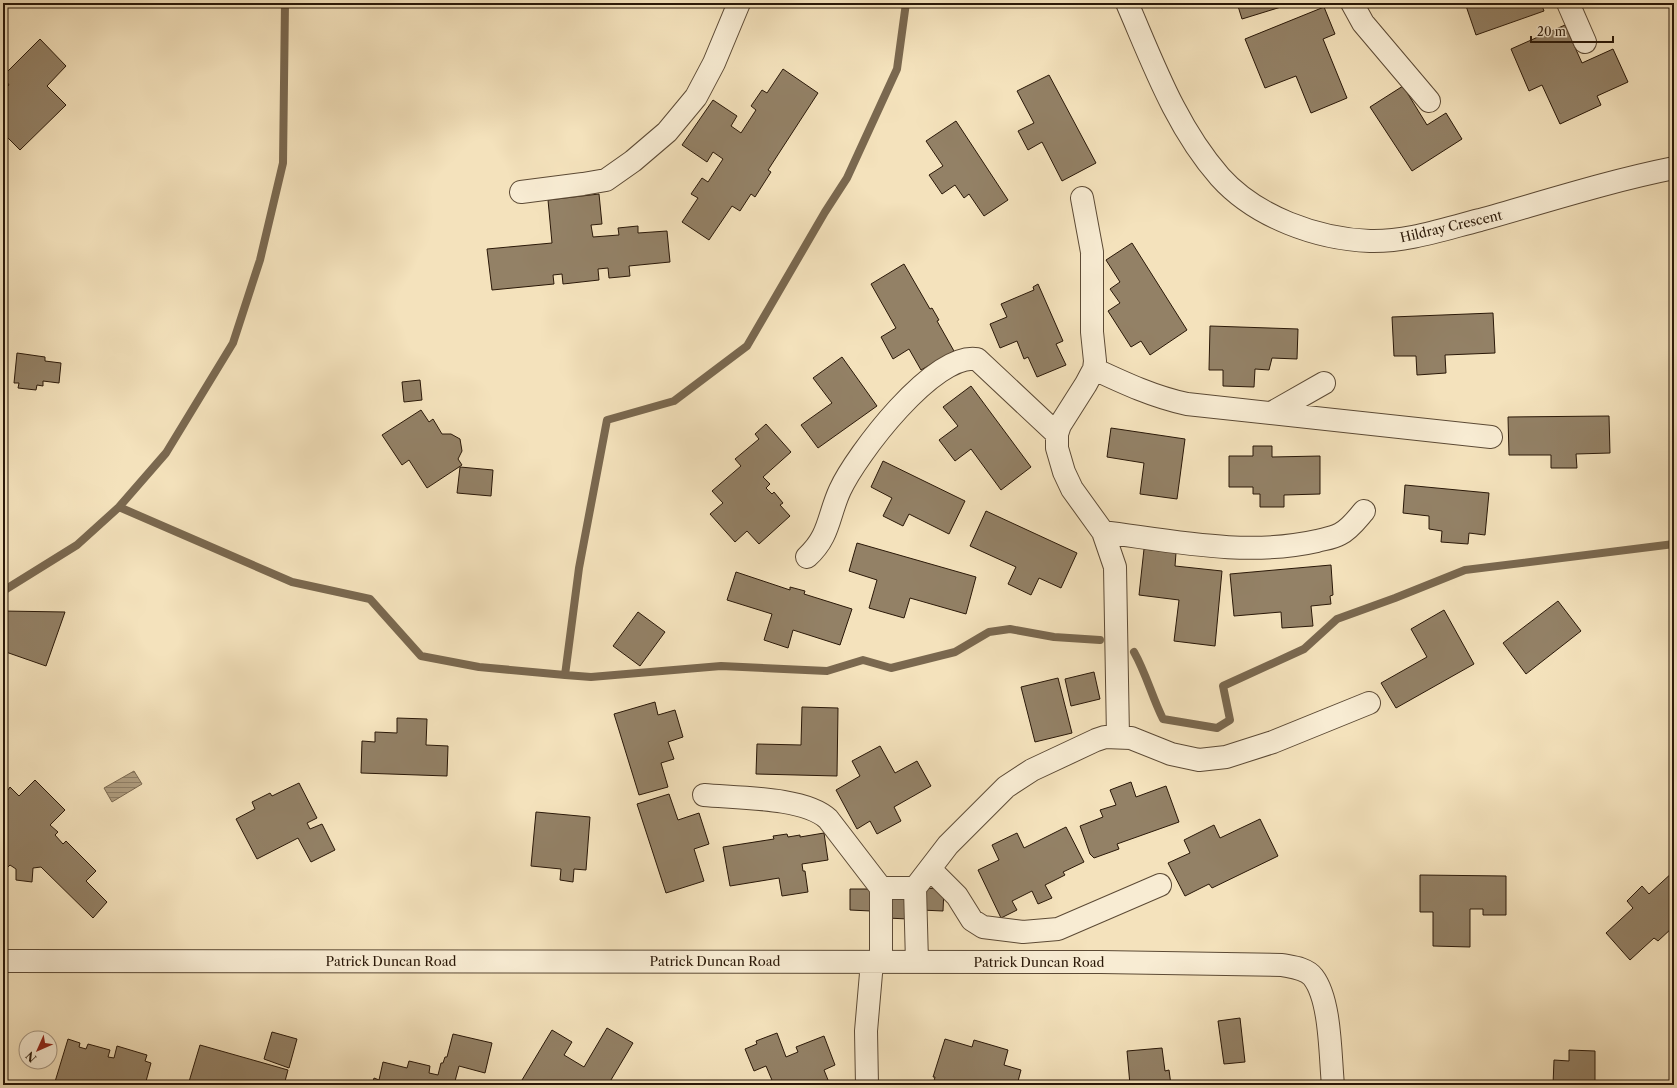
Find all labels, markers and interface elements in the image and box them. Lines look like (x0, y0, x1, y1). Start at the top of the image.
scale bar (1531, 18, 1613, 44)
text: 20 m (1537, 24, 1566, 39)
street label: Hildray Crescent (1398, 206, 1504, 246)
street label: Patrick Duncan Road (326, 953, 457, 969)
street label: Patrick Duncan Road (650, 953, 781, 969)
street label: Patrick Duncan Road (974, 954, 1105, 970)
north arrow (18, 1030, 58, 1070)
text: N (22, 1048, 39, 1065)

